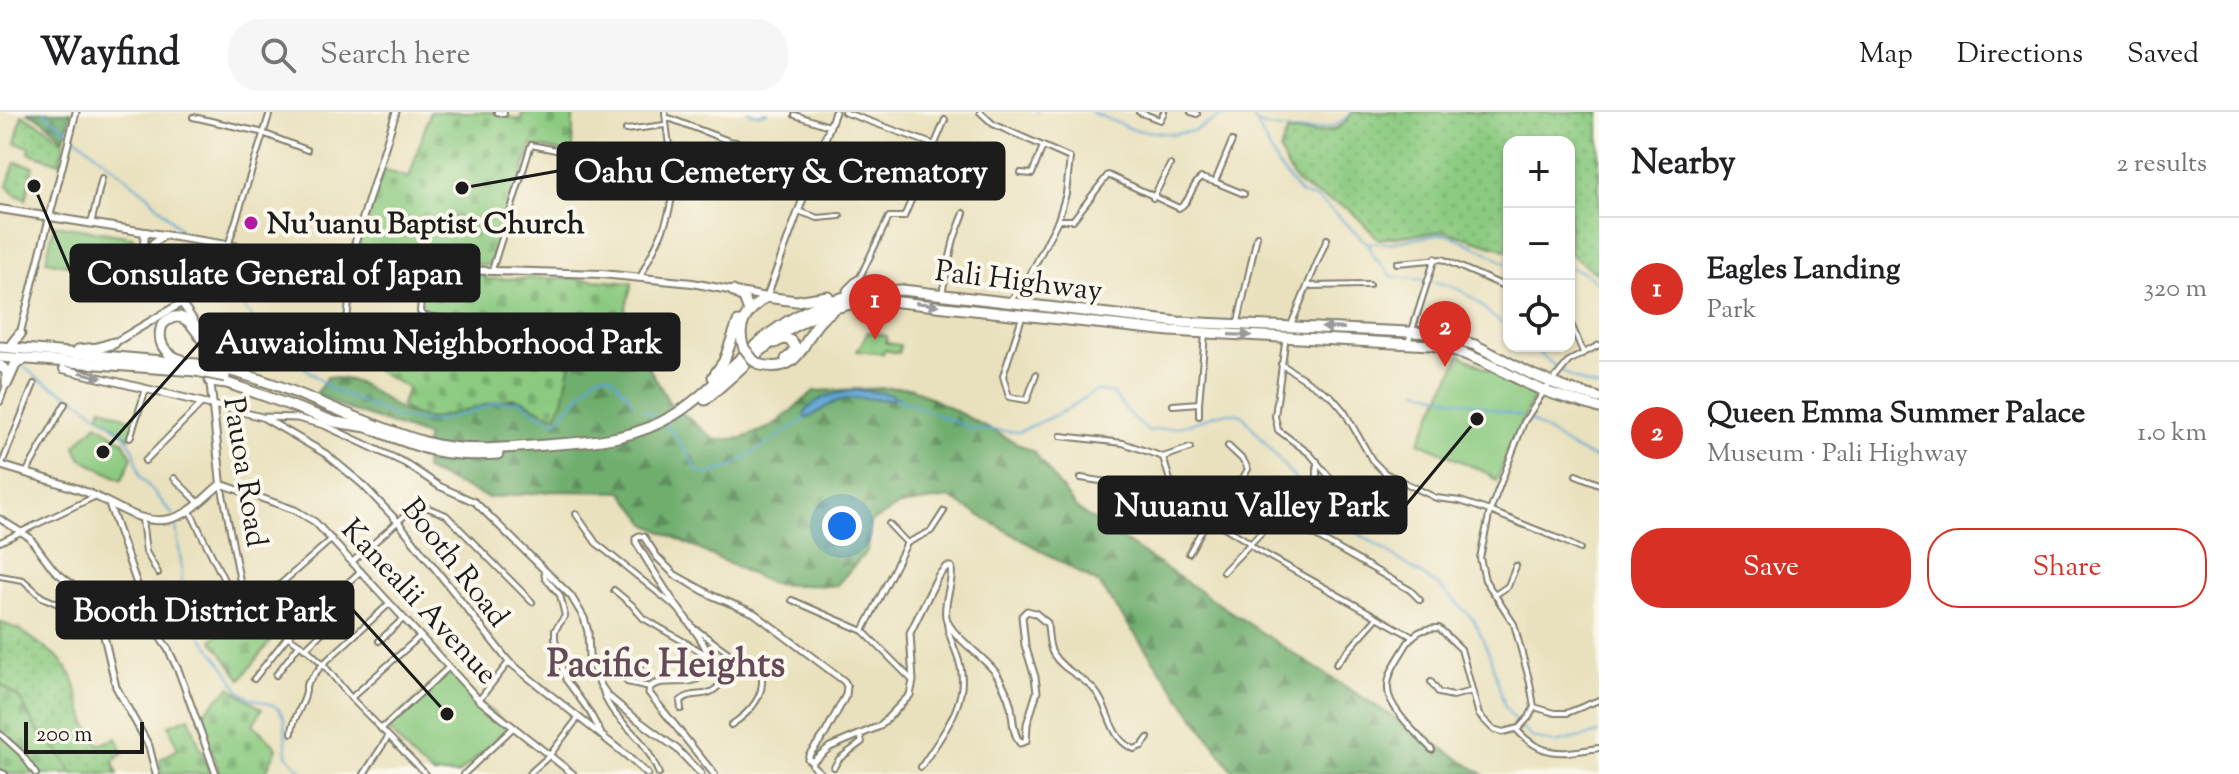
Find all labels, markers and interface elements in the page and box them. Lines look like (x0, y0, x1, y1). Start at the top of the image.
search box (228, 19, 788, 91)
text: Wayfind (40, 28, 180, 82)
icon: search (256, 33, 300, 77)
text: Search here (320, 34, 471, 77)
text: Map (1859, 35, 1913, 75)
text: Directions (1957, 35, 2083, 75)
text: Saved (2127, 35, 2199, 75)
map controls (1503, 136, 1575, 352)
button: + (1503, 136, 1575, 208)
text: Nearby (1631, 140, 1736, 189)
callout: Oahu Cemetery & Crematory (558, 143, 1004, 199)
text: 2 results (2116, 146, 2207, 183)
text: Oahu Cemetery & Crematory (574, 151, 988, 197)
place label: Nu'uanu Baptist Church (267, 204, 585, 247)
button: − (1503, 208, 1575, 280)
marker: Nu'uanu Baptist Church (242, 214, 260, 232)
callout: Consulate General of Japan (71, 245, 479, 301)
text: Eagles Landing (1707, 249, 1900, 292)
street label: Pali Highway (932, 251, 1105, 314)
text: Consulate General of Japan (87, 253, 463, 299)
text: 1 (1653, 271, 1661, 308)
text: 320 m (2144, 271, 2207, 308)
pin: 1 (849, 274, 901, 340)
button: locate (1503, 280, 1575, 352)
text: Park (1707, 292, 1757, 329)
one-way arrow (915, 298, 940, 311)
pin: 2 (1419, 301, 1471, 367)
callout: Auwaiolimu Neighborhood Park (200, 314, 679, 370)
text: Auwaiolimu Neighborhood Park (215, 322, 663, 368)
one-way arrow (1320, 322, 1345, 335)
one-way arrow (1228, 329, 1253, 342)
one-way arrow (79, 370, 104, 382)
text: Queen Emma Summer Palace (1707, 393, 2085, 436)
street label: Pauoa Road (210, 394, 277, 550)
text: 2 (1651, 415, 1663, 452)
text: 1.0 km (2137, 415, 2207, 452)
text: Museum · Pali Highway (1707, 436, 1968, 473)
callout: Nuuanu Valley Park (1099, 477, 1406, 533)
text: Nuuanu Valley Park (1114, 485, 1390, 531)
street label: Booth Road (390, 490, 518, 637)
your location (822, 506, 862, 546)
street label: Kanealii Avenue (330, 510, 506, 695)
button: Save (1631, 528, 1911, 608)
button: Share (1927, 528, 2207, 608)
callout: Booth District Park (57, 582, 353, 638)
text: Booth District Park (73, 590, 337, 636)
district label: Pacific Heights (547, 640, 785, 694)
scale bar (24, 718, 144, 754)
text: 200 m (36, 720, 92, 752)

